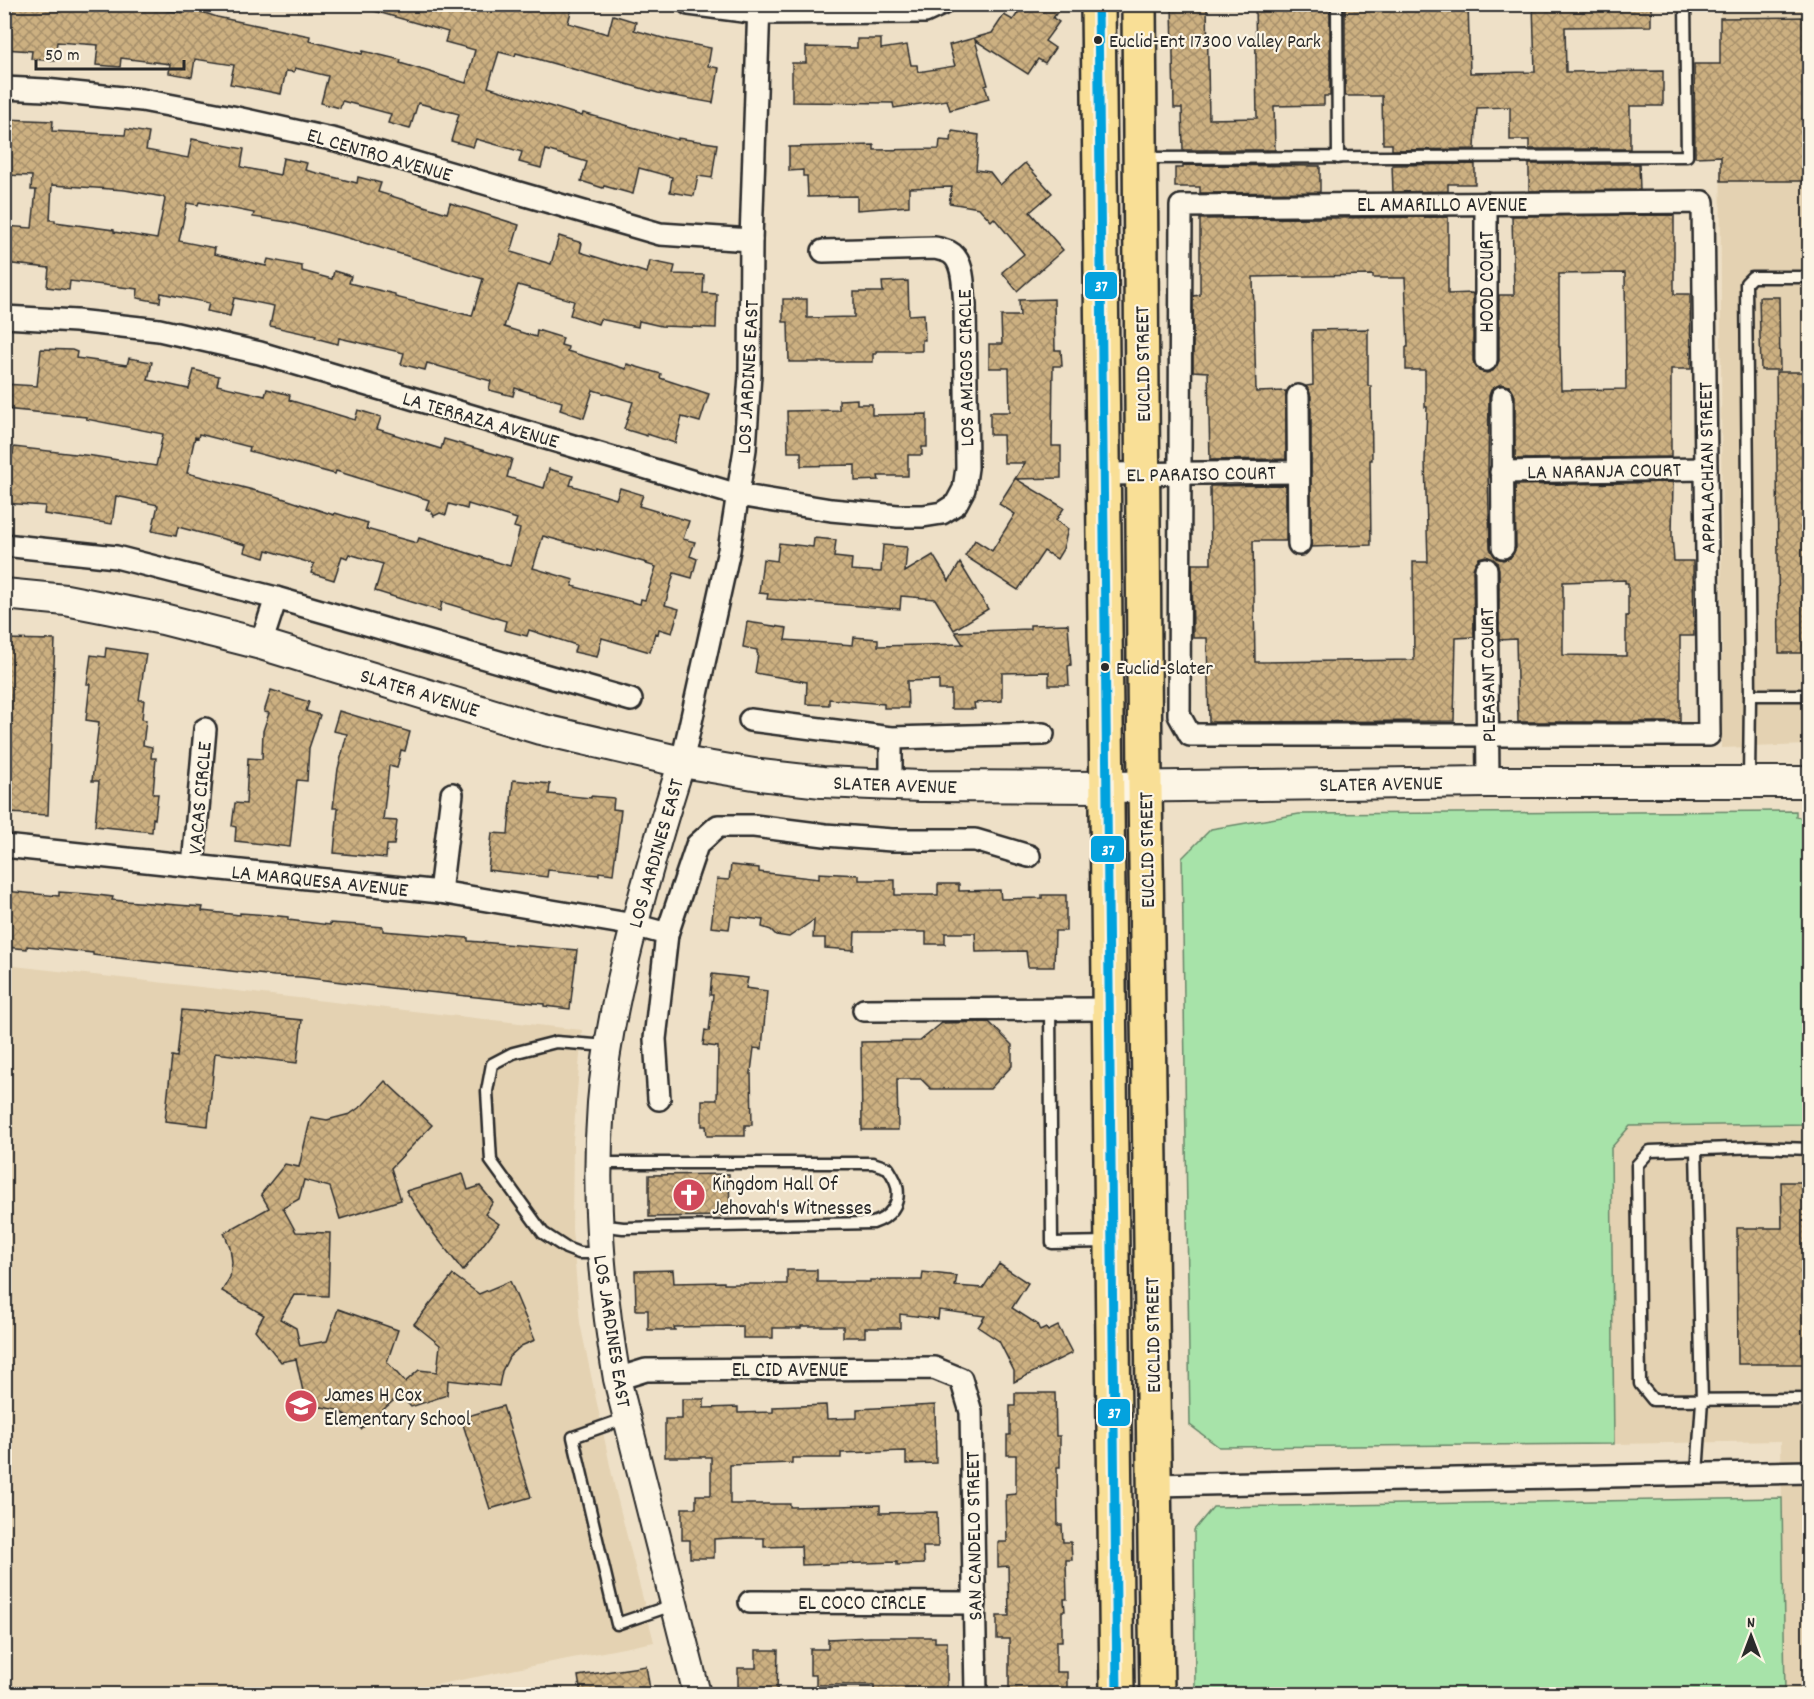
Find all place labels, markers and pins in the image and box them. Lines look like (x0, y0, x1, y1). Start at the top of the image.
place label: Euclid-Ent 17300 Valley Park (1109, 29, 1321, 57)
marker: Euclid-Ent 17300 Valley Park (1092, 34, 1104, 46)
place label: Euclid-Slater (1116, 656, 1214, 684)
marker: Euclid-Slater (1099, 661, 1111, 673)
place label: Kingdom Hall Of Jehovah's Witnesses (712, 1171, 872, 1225)
church icon: Kingdom Hall Of Jehovah's Witnesses (671, 1177, 707, 1213)
place label: James H Cox Elementary School (324, 1382, 471, 1436)
school or university icon: James H Cox Elementary School (283, 1388, 319, 1424)

